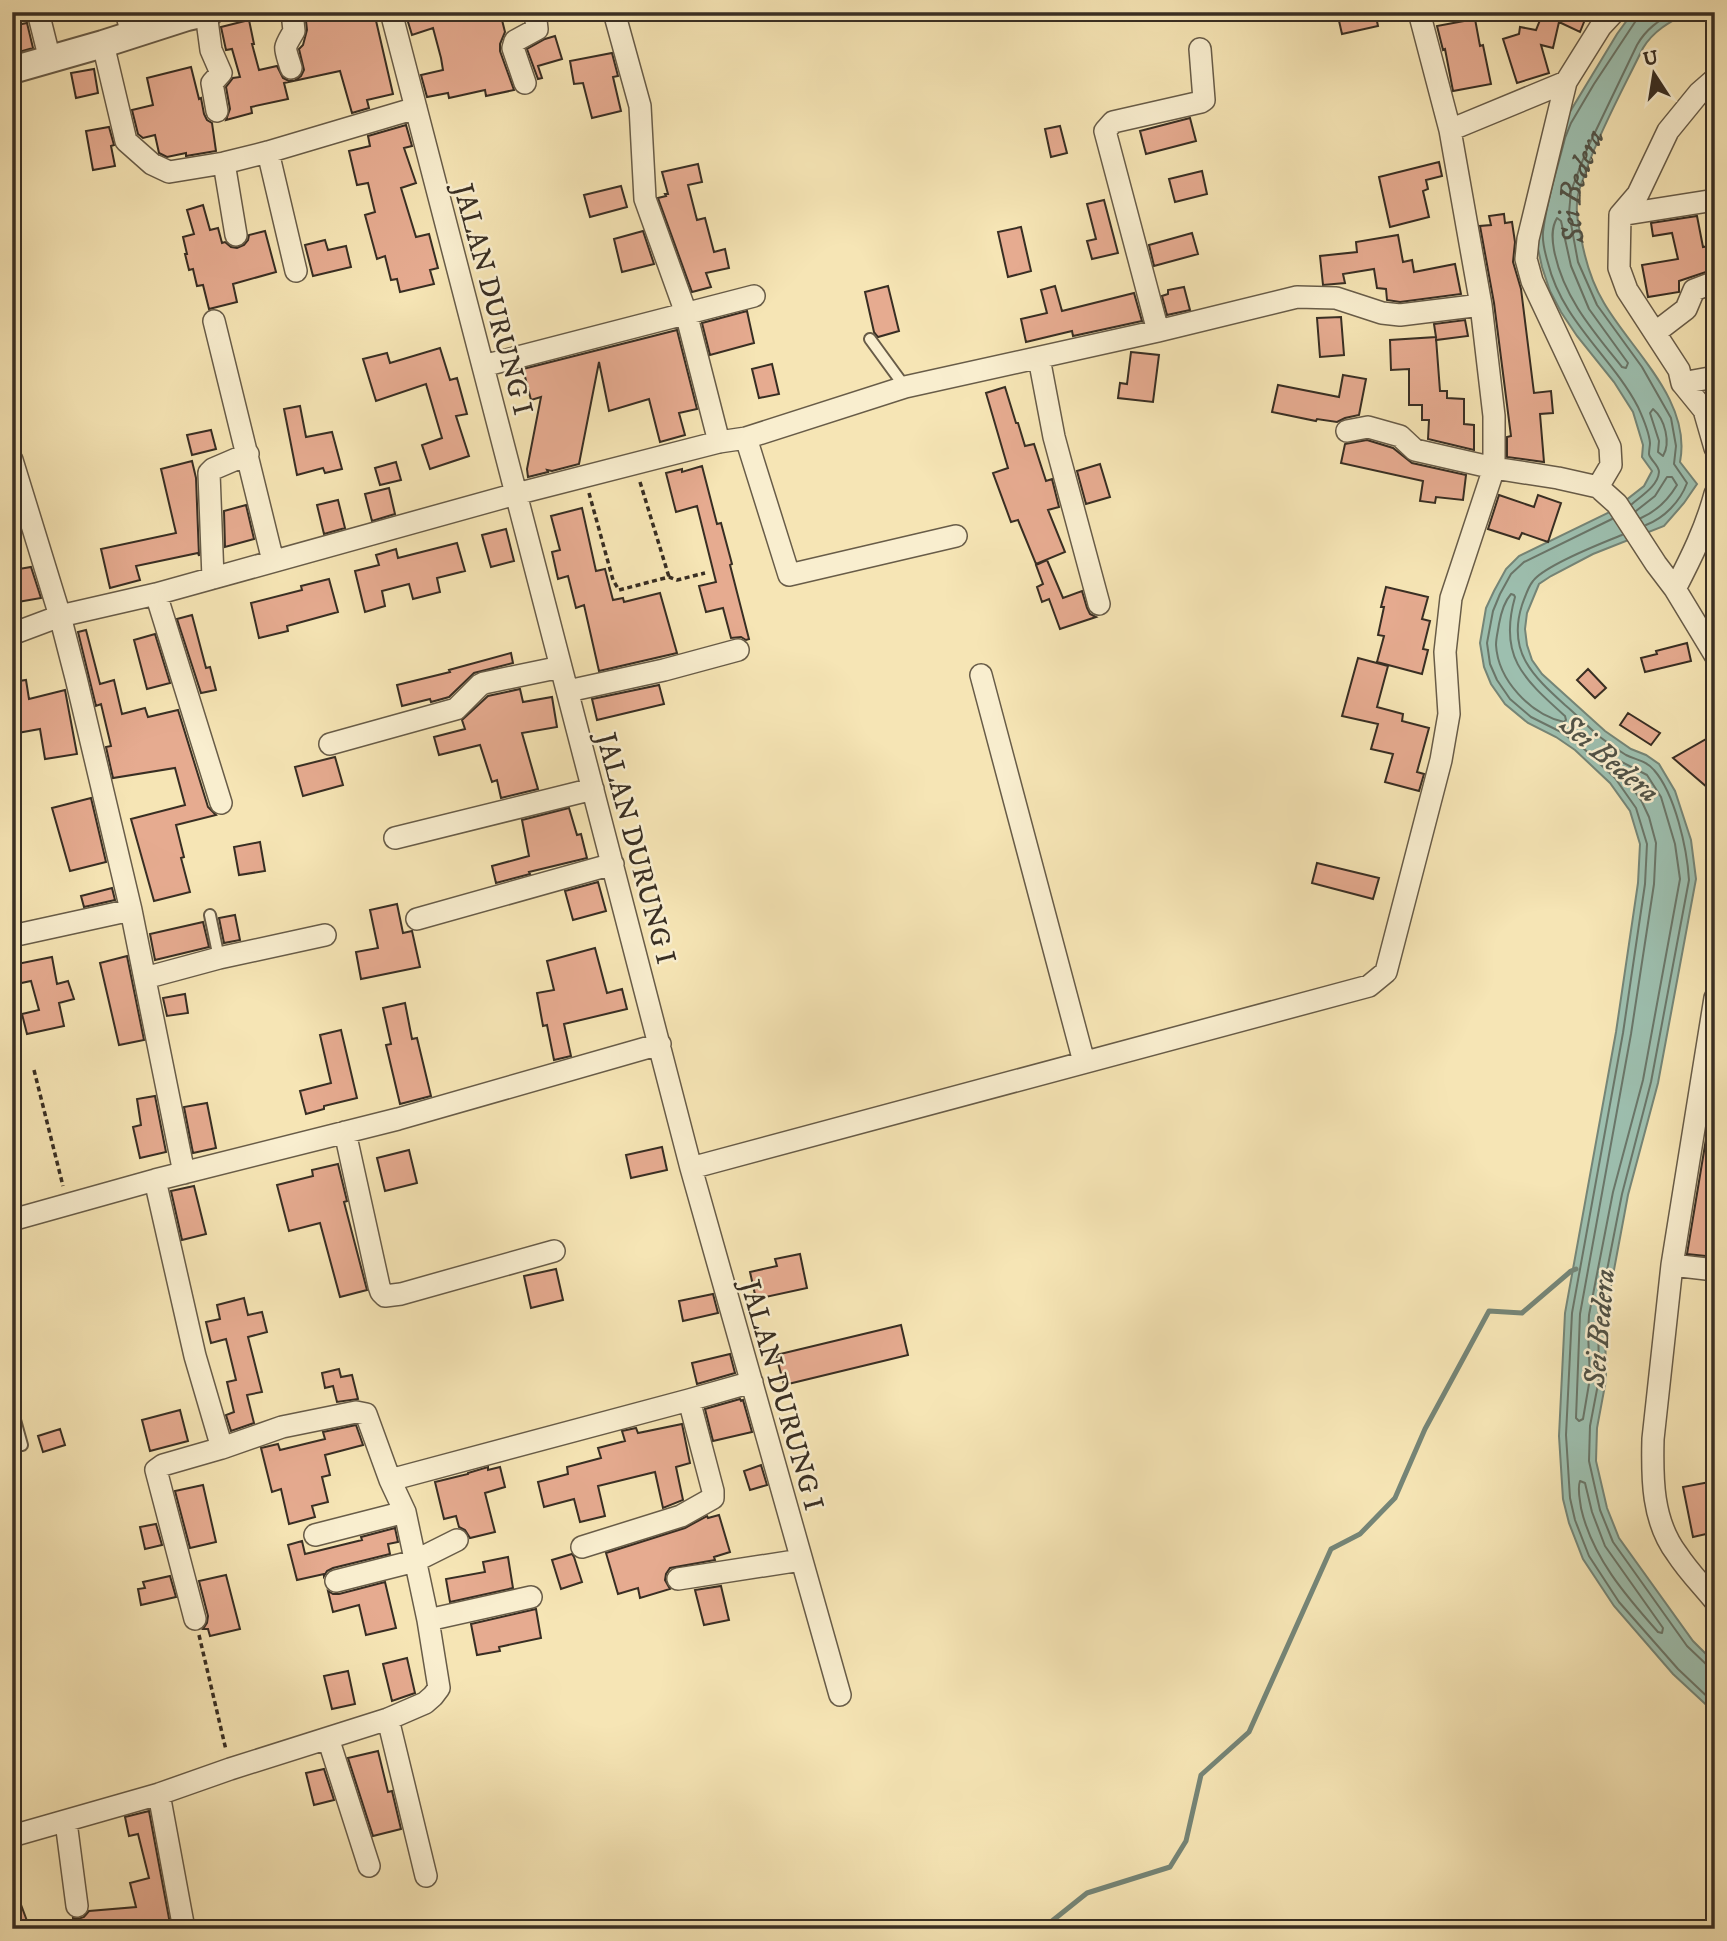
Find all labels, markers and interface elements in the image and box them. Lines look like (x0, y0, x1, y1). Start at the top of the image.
north arrow (1618, 38, 1688, 108)
text: U (1641, 46, 1661, 72)
water label: Sei Bedera (1551, 123, 1614, 248)
street label: JALAN DURUNG I (444, 177, 540, 419)
water label: Sei Bedera (1551, 706, 1667, 812)
street label: JALAN DURUNG I (587, 726, 683, 968)
water label: Sei Bedera (1577, 1267, 1624, 1390)
street label: JALAN DURUNG I (731, 1273, 831, 1515)

